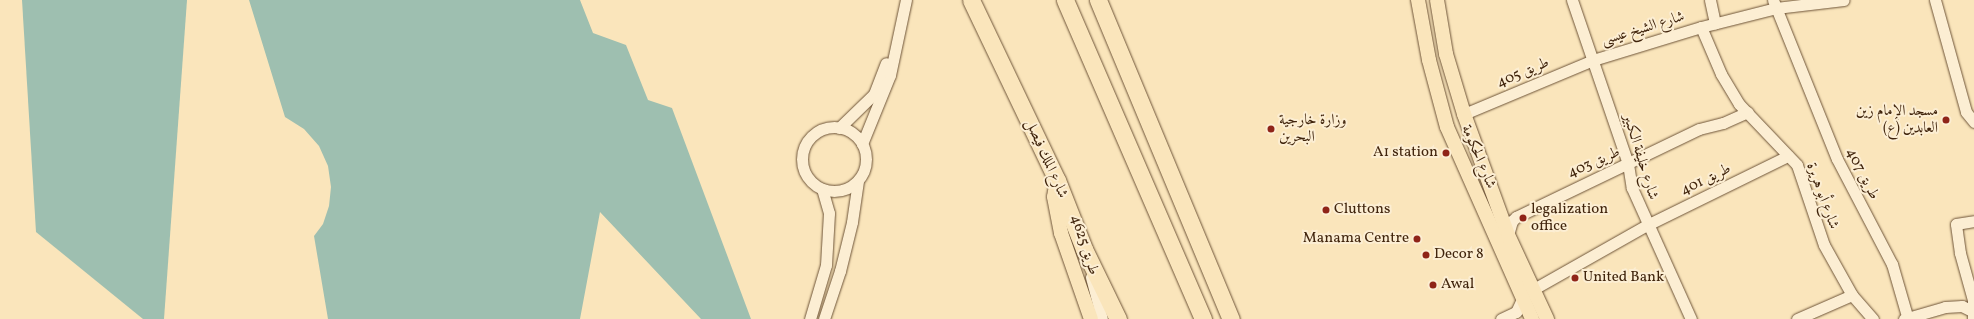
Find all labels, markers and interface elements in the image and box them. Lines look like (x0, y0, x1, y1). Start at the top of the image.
street label: شارع الشيخ عيسى (1599, 8, 1687, 50)
street label: طريق 405 (1494, 54, 1552, 92)
place label: مسجد الإمام زين العابدين (ع) (1856, 102, 1938, 137)
place label: وزارة خارجية البحرين (1279, 111, 1346, 146)
street label: شارع خليفة الكبير (1618, 112, 1662, 202)
marker: مسجد الإمام زين العابدين (ع) (1941, 115, 1951, 125)
street label: شارع الملك فيصل (1021, 117, 1071, 201)
street label: شارع الحكومة (1457, 123, 1499, 191)
marker: وزارة خارجية البحرين (1266, 124, 1276, 134)
place label: A1 station (1373, 144, 1438, 162)
street label: طريق 403 (1565, 144, 1623, 182)
street label: طريق 407 (1841, 145, 1883, 203)
marker: A1 station (1441, 148, 1451, 158)
street label: طريق 401 (1678, 160, 1734, 200)
street label: شارع أبو هريرة (1802, 160, 1842, 232)
place label: legalization office (1531, 200, 1608, 235)
place label: Cluttons (1334, 201, 1390, 219)
marker: Cluttons (1321, 205, 1331, 215)
street label: طريق 4625 (1066, 213, 1102, 277)
marker: legalization office (1518, 213, 1528, 223)
place label: Manama Centre (1303, 230, 1409, 248)
marker: Manama Centre (1412, 234, 1422, 244)
place label: Decor 8 (1434, 246, 1484, 264)
marker: Decor 8 (1421, 250, 1431, 260)
place label: United Bank (1583, 269, 1664, 287)
marker: United Bank (1570, 273, 1580, 283)
place label: Awal (1441, 276, 1474, 294)
marker: Awal (1428, 280, 1438, 290)

